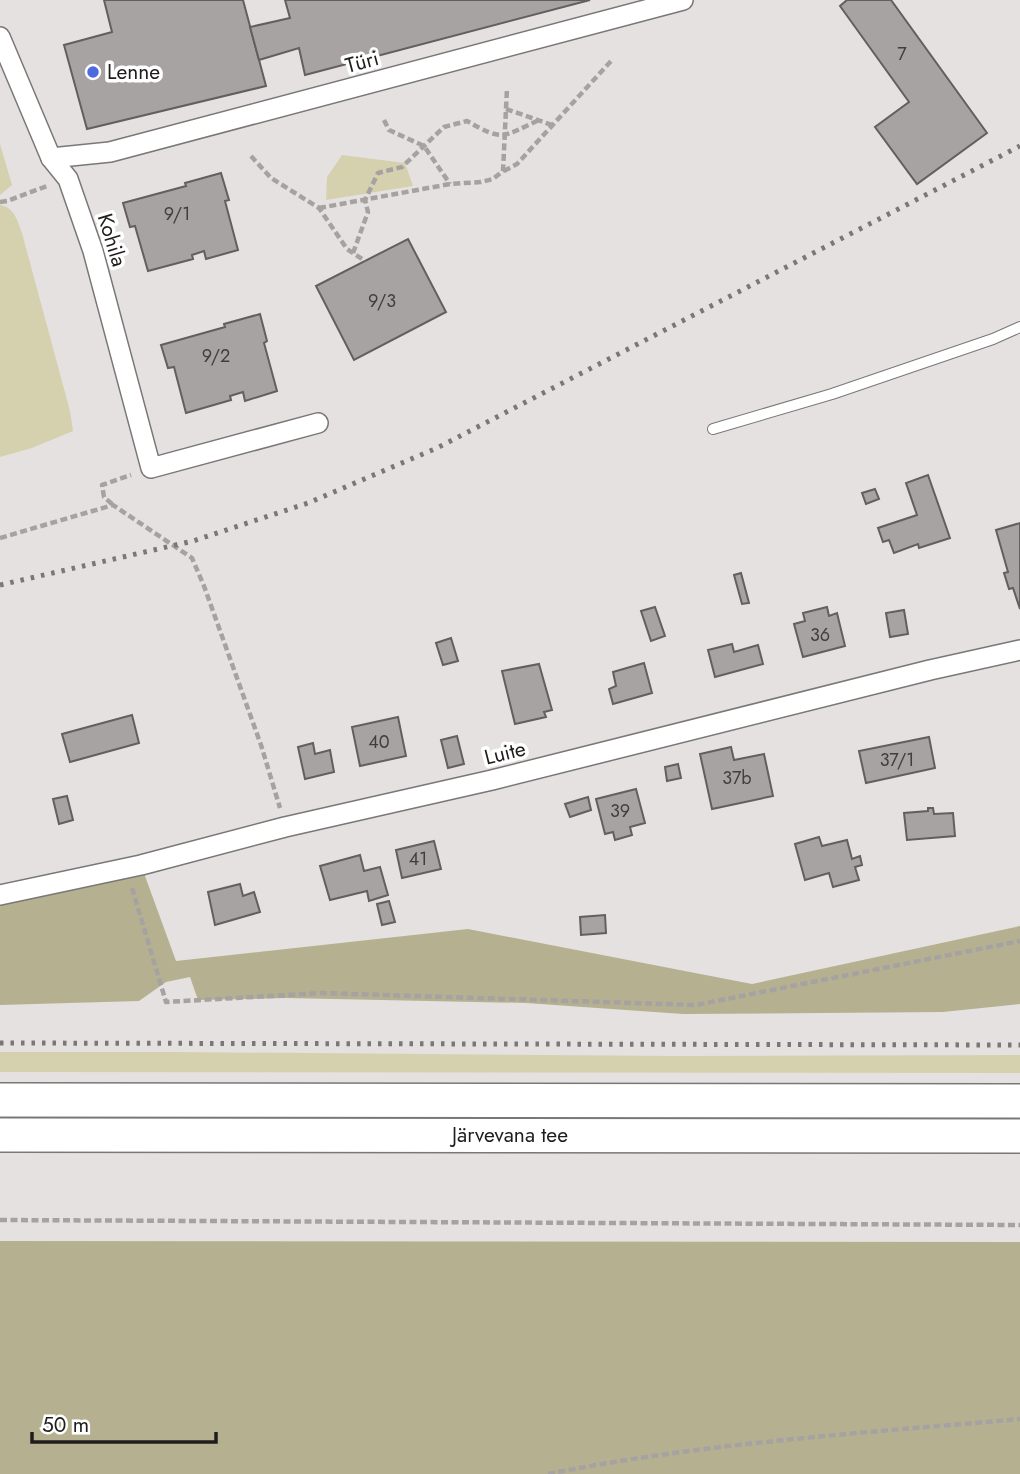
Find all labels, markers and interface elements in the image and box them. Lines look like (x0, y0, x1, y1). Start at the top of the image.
house number: 7 (897, 41, 907, 67)
street label: Türi (342, 43, 382, 81)
place label: Lenne (107, 57, 160, 87)
marker: Lenne (85, 64, 101, 80)
house number: 9/1 (164, 201, 190, 227)
street label: Kohila (90, 210, 134, 270)
house number: 9/3 (368, 288, 396, 314)
house number: 9/2 (202, 343, 230, 369)
house number: 36 (810, 622, 830, 648)
house number: 40 (368, 729, 390, 755)
street label: Luite (481, 733, 529, 773)
house number: 37/1 (880, 747, 914, 773)
house number: 37b (722, 765, 752, 791)
house number: 39 (610, 798, 630, 824)
house number: 41 (409, 846, 427, 872)
street label: Järvevana tee (449, 1120, 568, 1150)
scale bar (32, 1400, 215, 1444)
text: 50 m (42, 1410, 89, 1440)

